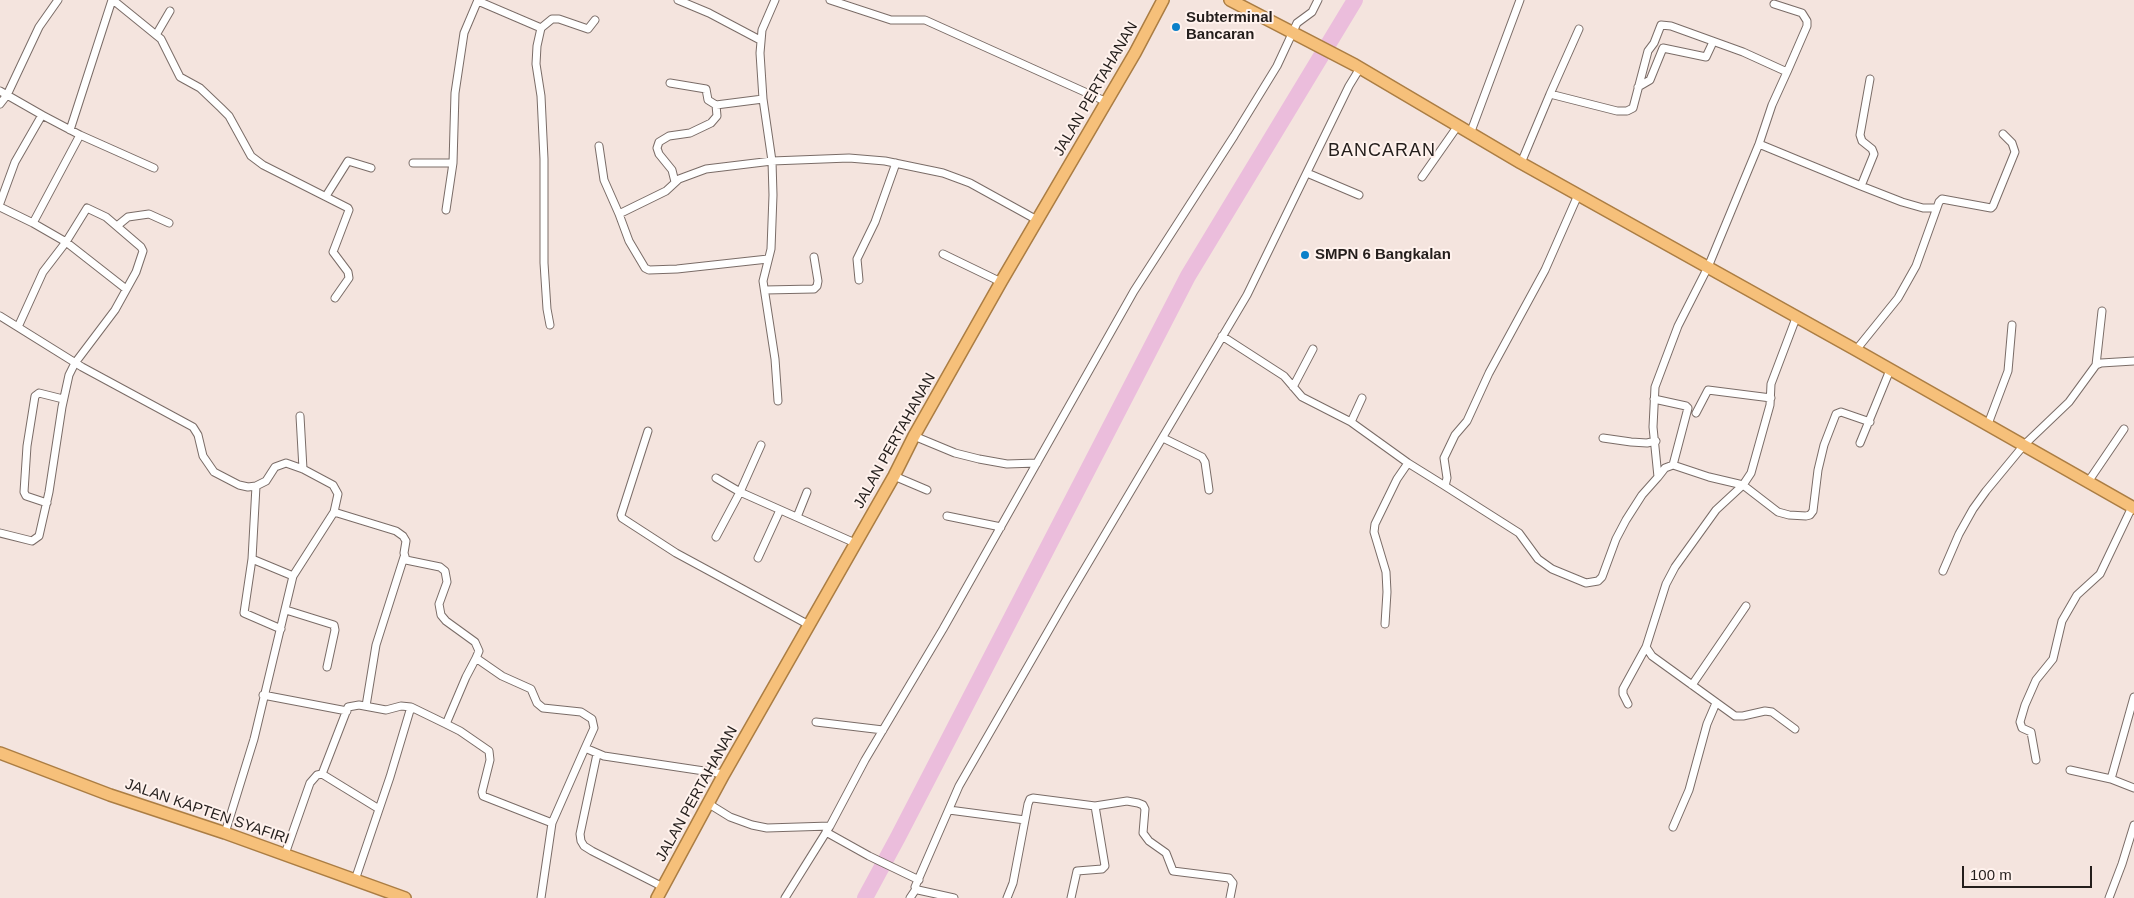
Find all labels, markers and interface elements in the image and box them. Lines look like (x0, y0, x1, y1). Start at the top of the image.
place label: Subterminal Bancaran (1186, 9, 1273, 44)
street label: JALAN PERTAHANAN (1050, 19, 1142, 159)
marker: Subterminal Bancaran (1170, 21, 1182, 33)
district label: BANCARAN (1327, 140, 1437, 162)
place label: SMPN 6 Bangkalan (1315, 246, 1451, 264)
marker: SMPN 6 Bangkalan (1299, 249, 1311, 261)
street label: JALAN PERTAHANAN (850, 370, 940, 512)
street label: JALAN PERTAHANAN (652, 723, 742, 865)
street label: JALAN KAPTEN SYAFIRI (123, 775, 291, 849)
scale bar (1964, 856, 2094, 888)
text: 100 m (1970, 866, 2012, 883)

